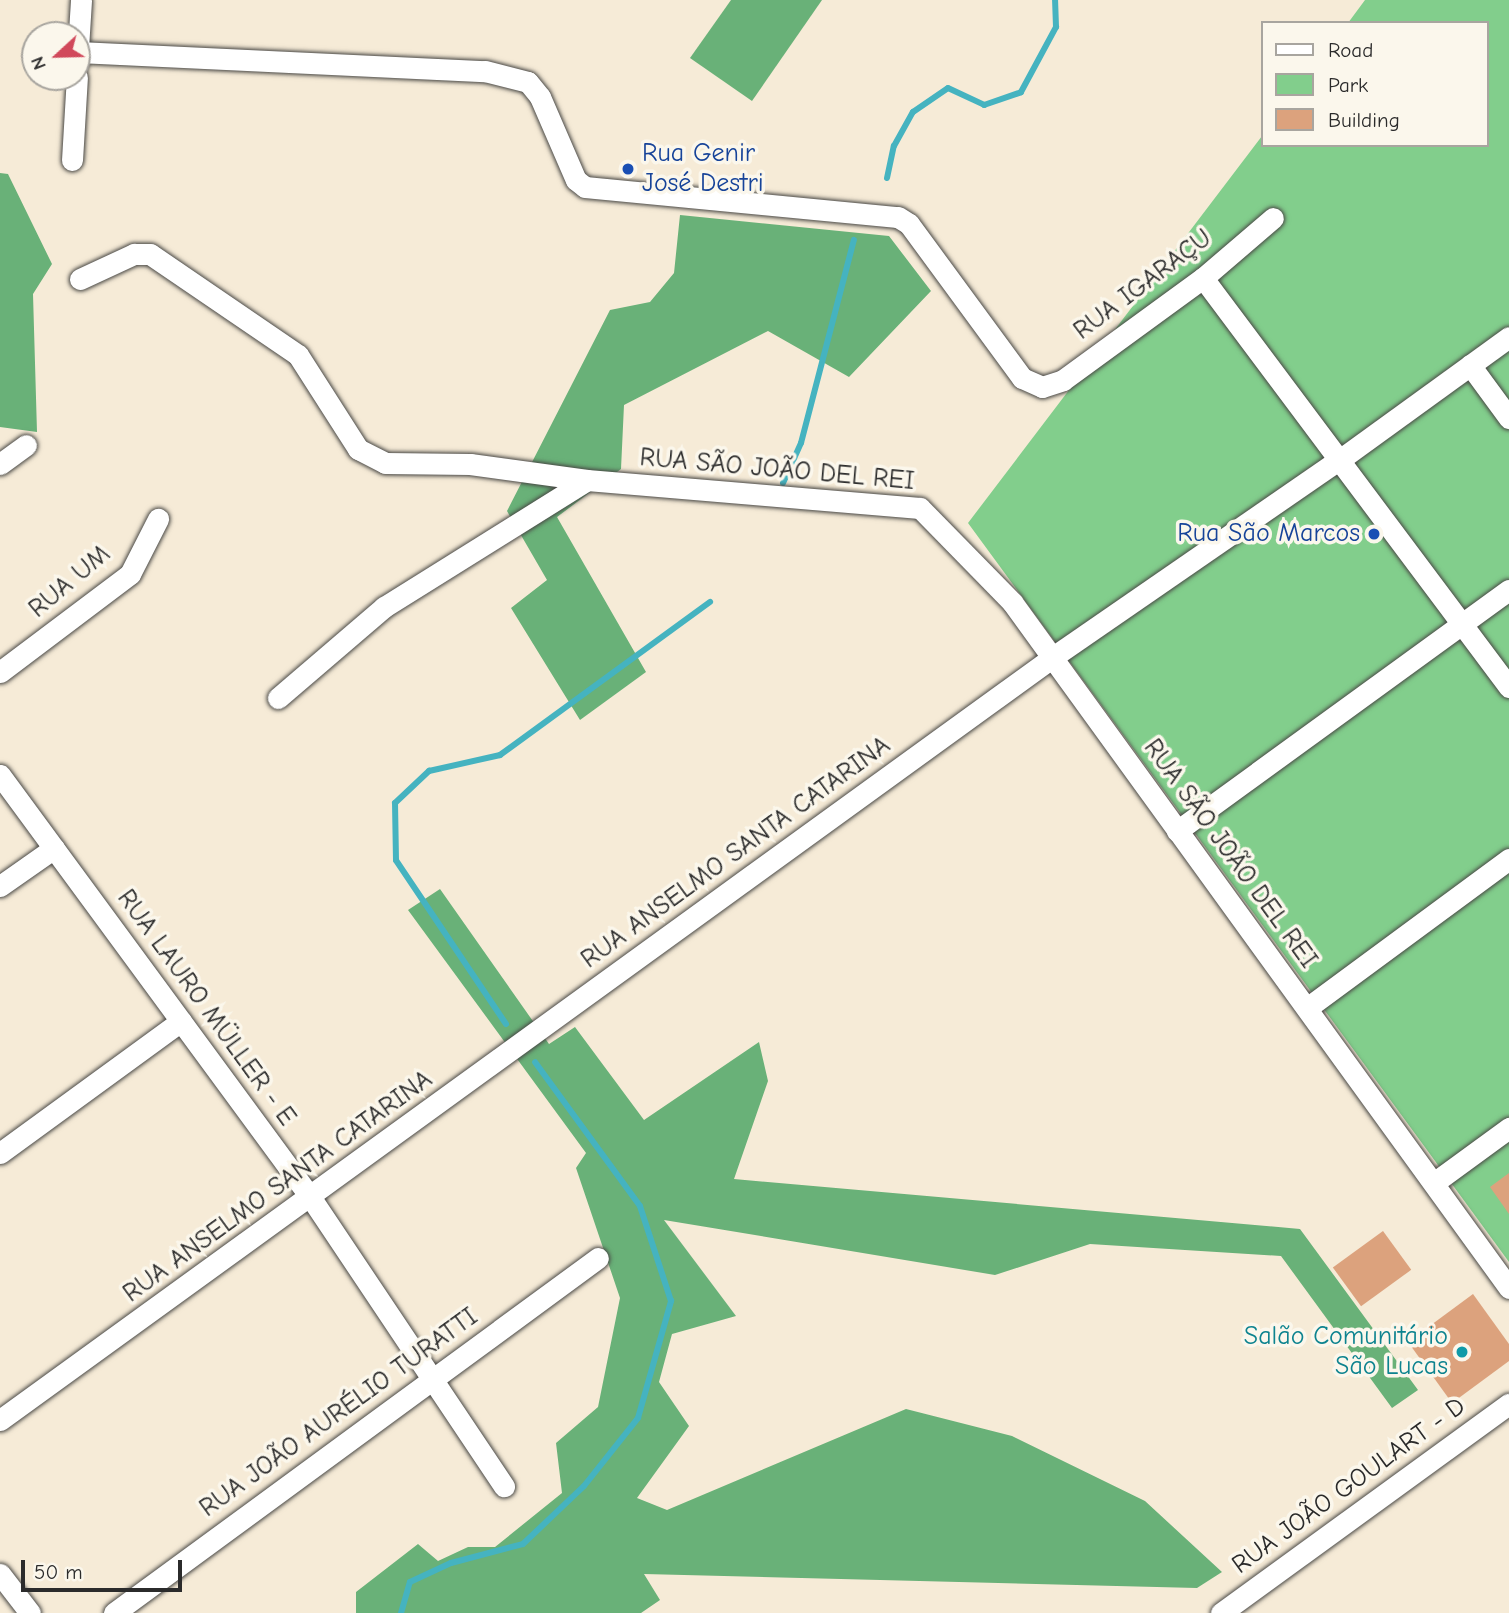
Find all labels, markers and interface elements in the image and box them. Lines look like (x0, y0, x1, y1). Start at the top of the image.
north arrow (21, 21, 91, 91)
legend (1260, 21, 1488, 147)
text: Road (1328, 38, 1373, 62)
text: N (26, 53, 51, 73)
text: Park (1328, 73, 1368, 97)
text: Building (1328, 108, 1400, 132)
place label: Rua Genir José Destri (642, 138, 764, 200)
marker: Rua Genir José Destri (620, 161, 636, 177)
street label: RUA IGARAÇU (1068, 223, 1218, 347)
street label: RUA SÃO JOÃO DEL REI (638, 442, 916, 498)
place label: Rua São Marcos (1177, 518, 1360, 550)
marker: Rua São Marcos (1366, 526, 1382, 542)
street label: RUA UM (23, 539, 117, 625)
street label: RUA ANSELMO SANTA CATARINA (575, 730, 897, 976)
street label: RUA SÃO JOÃO DEL REI (1136, 733, 1324, 975)
street label: RUA LAURO MÜLLER - E (110, 884, 302, 1132)
street label: RUA ANSELMO SANTA CATARINA (117, 1064, 439, 1310)
street label: RUA JOÃO AURÉLIO TURATTI (194, 1302, 484, 1524)
place label: Salão Comunitário São Lucas (1244, 1321, 1448, 1382)
marker: Salão Comunitário São Lucas (1454, 1344, 1470, 1360)
street label: RUA JOÃO GOULART - D (1226, 1391, 1472, 1581)
scale bar (24, 1546, 186, 1590)
text: 50 m (34, 1560, 83, 1584)

